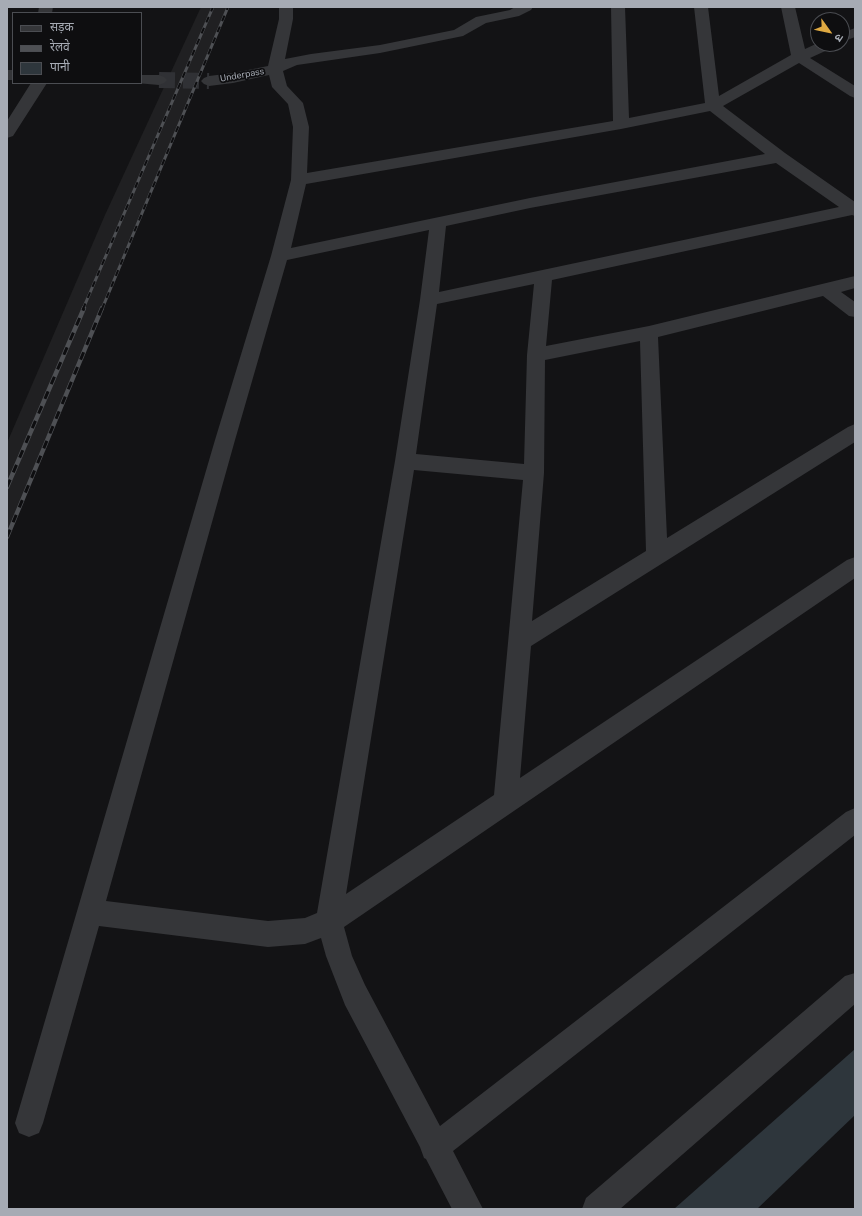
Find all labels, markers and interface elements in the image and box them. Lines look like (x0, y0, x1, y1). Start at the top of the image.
legend (12, 12, 142, 84)
north arrow (810, 12, 850, 52)
text: सड़क (50, 20, 74, 34)
text: उ (832, 32, 846, 44)
text: रेलवे (50, 40, 70, 54)
text: पानी (50, 60, 70, 74)
street label: Underpass (219, 66, 265, 84)

